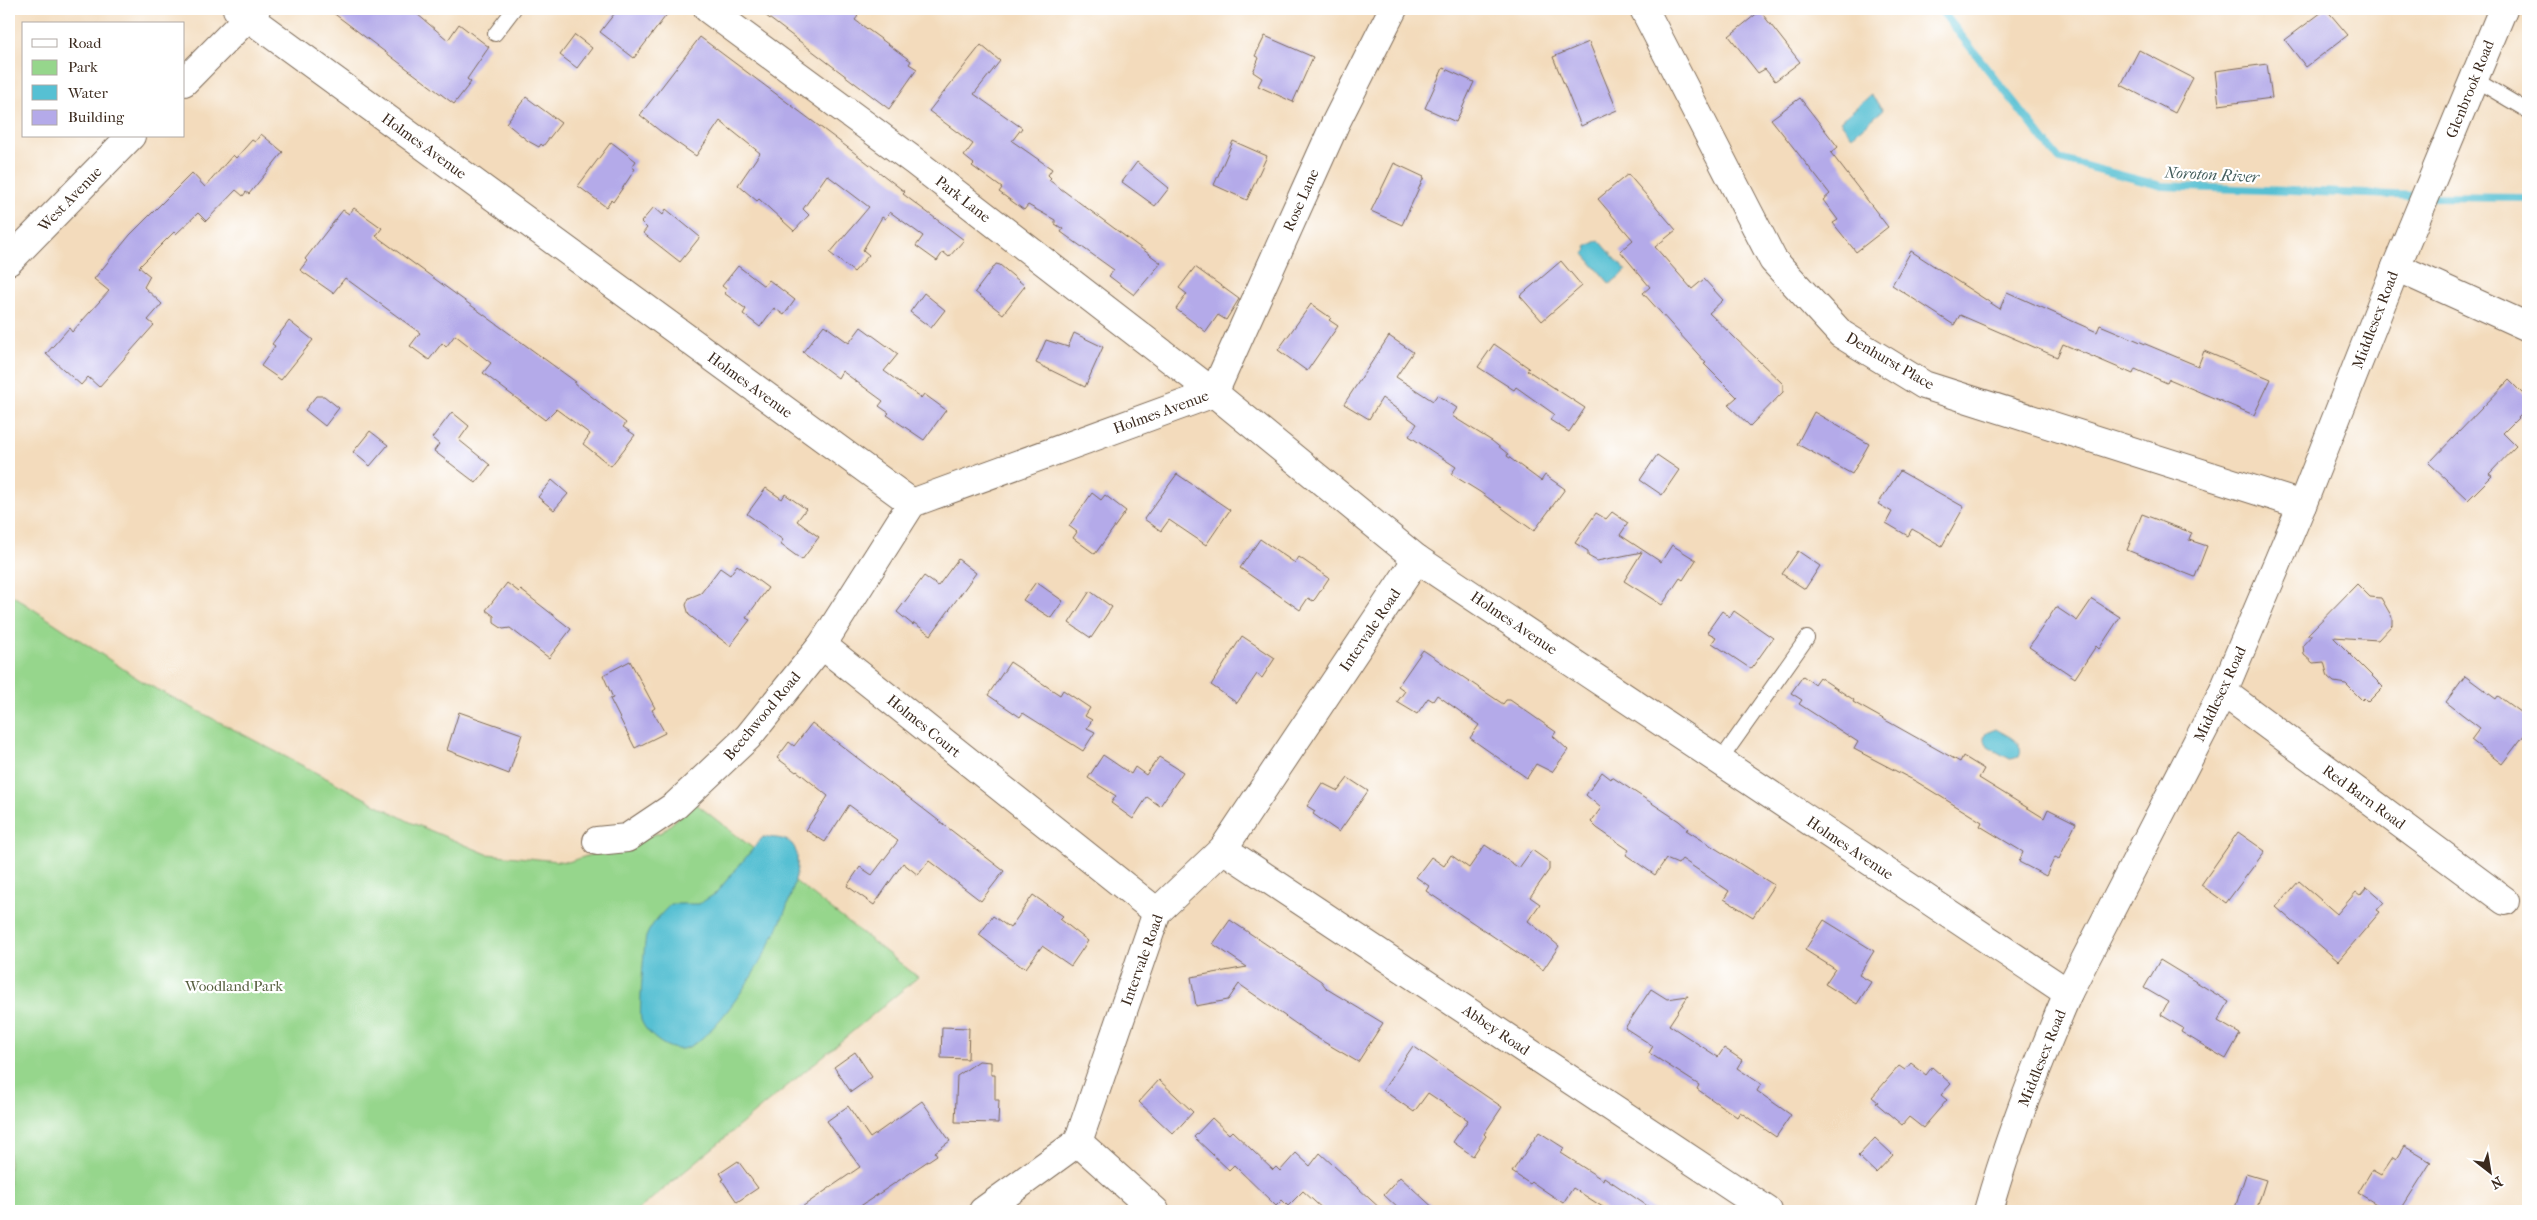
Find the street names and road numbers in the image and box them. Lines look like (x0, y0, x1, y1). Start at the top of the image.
street label: Glenbrook Road (2442, 37, 2498, 141)
street label: Holmes Avenue (378, 109, 470, 183)
street label: West Avenue (34, 162, 106, 236)
street label: Rose Lane (1279, 165, 1323, 234)
street label: Park Lane (932, 172, 995, 226)
street label: Middlesex Road (2348, 268, 2402, 371)
street label: Denhurst Place (1843, 328, 1938, 394)
street label: Holmes Avenue (704, 348, 796, 422)
street label: Holmes Avenue (1111, 386, 1212, 438)
street label: Intervale Road (1336, 585, 1405, 675)
street label: Holmes Avenue (1467, 587, 1561, 659)
street label: Middlesex Road (2190, 643, 2250, 745)
street label: Beechwood Road (720, 667, 805, 764)
street label: Holmes Court (883, 691, 965, 762)
street label: Red Barn Road (2319, 761, 2410, 834)
street label: Holmes Avenue (1803, 812, 1897, 884)
street label: Intervale Road (1117, 911, 1167, 1008)
street label: Abbey Road (1458, 1000, 1534, 1060)
street label: Middlesex Road (2014, 1006, 2070, 1109)

